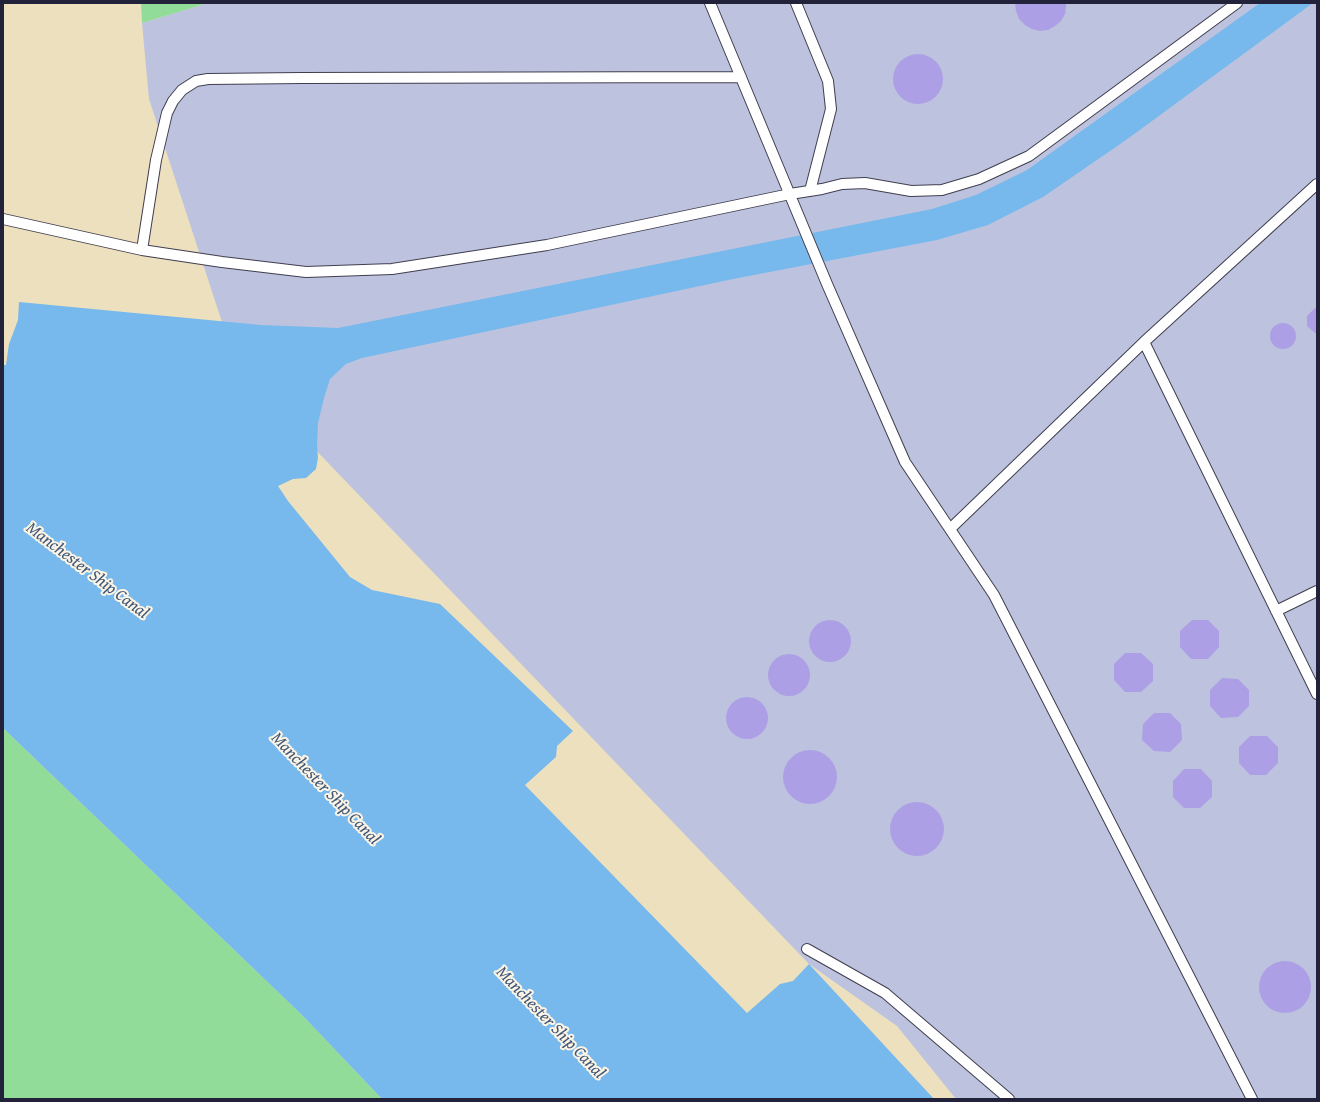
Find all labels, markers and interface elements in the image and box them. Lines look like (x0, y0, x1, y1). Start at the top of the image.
water label: Manchester Ship Canal (22, 518, 152, 624)
water label: Manchester Ship Canal (266, 729, 384, 849)
water label: Manchester Ship Canal (491, 963, 609, 1083)

